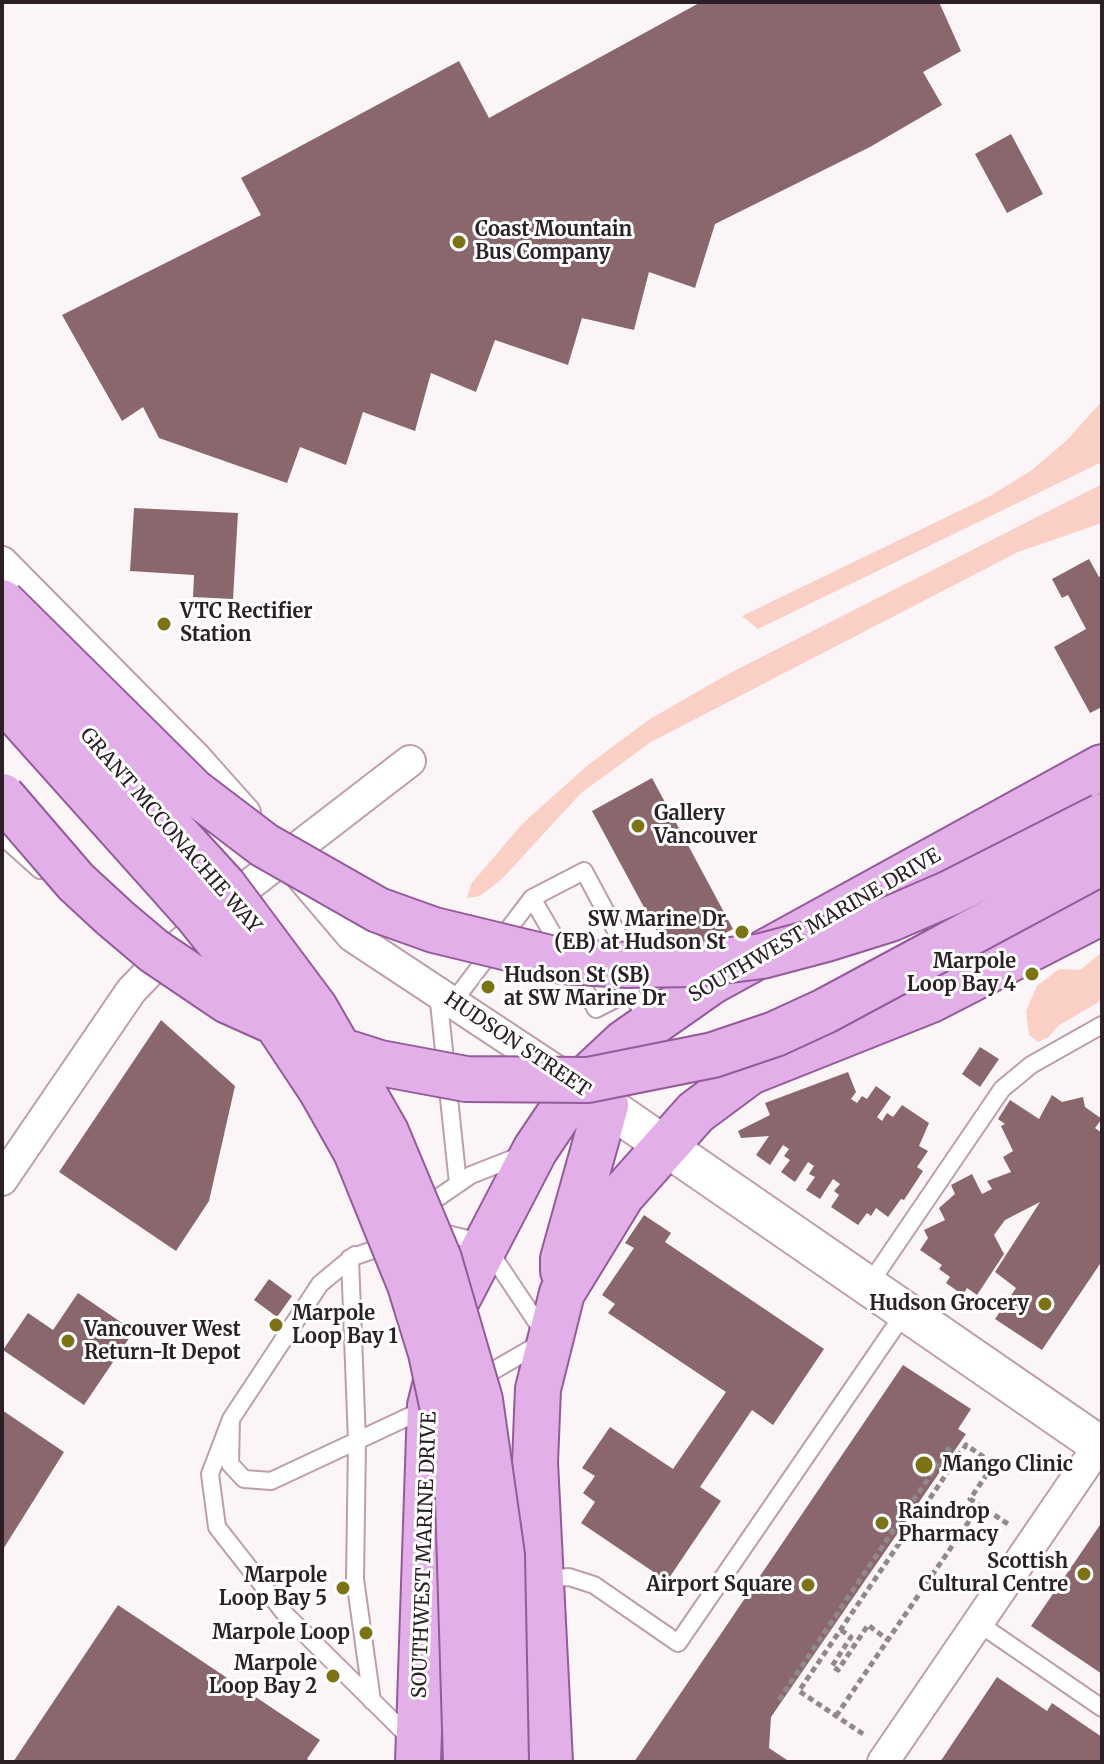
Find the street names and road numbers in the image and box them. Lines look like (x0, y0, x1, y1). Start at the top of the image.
street label: GRANT MCCONACHIE WAY (74, 724, 266, 938)
street label: SOUTHWEST MARINE DRIVE (685, 844, 945, 1008)
street label: HUDSON STREET (440, 987, 594, 1103)
street label: SOUTHWEST MARINE DRIVE (408, 1411, 442, 1699)

